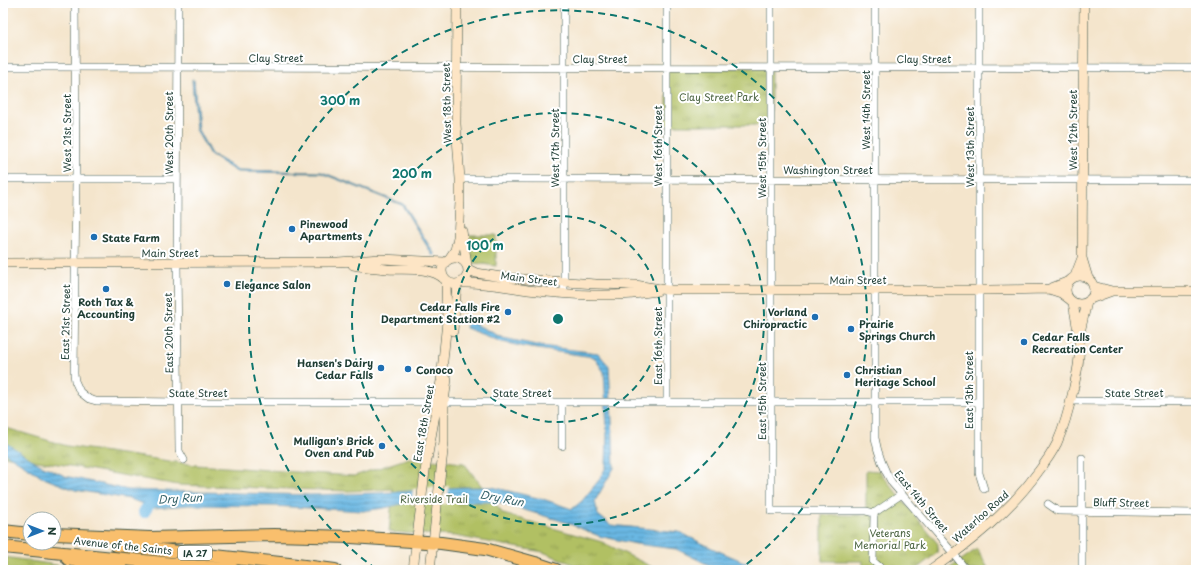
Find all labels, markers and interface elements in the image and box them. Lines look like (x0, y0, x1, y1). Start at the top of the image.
street label: Clay Street (249, 50, 303, 65)
street label: Clay Street (573, 51, 627, 66)
street label: Clay Street (897, 51, 951, 66)
street label: West 18th Street (438, 63, 454, 143)
street label: West 14th Street (858, 70, 873, 150)
park label: Clay Street Park (679, 89, 759, 104)
street label: West 12th Street (1065, 90, 1080, 170)
street label: West 20th Street (161, 91, 176, 175)
text: 300 m (320, 91, 360, 109)
street label: West 21st Street (59, 94, 74, 172)
street label: West 16th Street (650, 106, 665, 186)
street label: West 13th Street (962, 107, 977, 187)
street label: West 17th Street (547, 108, 562, 188)
street label: West 15th Street (754, 118, 769, 198)
street label: Washington Street (783, 162, 873, 177)
text: 200 m (392, 164, 432, 182)
place label: Pinewood Apartments (300, 216, 362, 243)
marker: Pinewood Apartments (287, 224, 297, 234)
place label: State Farm (102, 230, 160, 245)
marker: State Farm (89, 232, 99, 242)
text: 100 m (466, 236, 504, 254)
street label: Main Street (141, 245, 199, 260)
street label: Main Street (500, 267, 558, 289)
street label: Main Street (829, 272, 887, 287)
place label: Elegance Salon (235, 277, 311, 292)
marker: Elegance Salon (222, 279, 232, 289)
street label: East 21st Street (57, 284, 73, 360)
marker: Roth Tax & Accounting (101, 284, 111, 294)
street label: East 20th Street (160, 293, 176, 373)
place label: Roth Tax & Accounting (77, 294, 135, 321)
place label: Cedar Falls Fire Department Station #2 (381, 299, 501, 326)
place label: Vorland Chiropractic (743, 304, 808, 331)
marker: Cedar Falls Fire Department Station #2 (503, 307, 513, 317)
street label: East 16th Street (650, 307, 665, 385)
centre of rings (551, 312, 565, 326)
marker: Vorland Chiropractic (810, 312, 820, 322)
place label: Prairie Springs Church (859, 316, 935, 343)
marker: Prairie Springs Church (846, 324, 856, 334)
place label: Cedar Falls Recreation Center (1032, 329, 1124, 356)
marker: Cedar Falls Recreation Center (1019, 337, 1029, 347)
street label: East 13th Street (961, 351, 976, 429)
place label: Hansen's Dairy Cedar Falls (297, 355, 373, 382)
place label: Conoco (416, 362, 453, 377)
street label: East 15th Street (754, 362, 769, 440)
place label: Christian Heritage School (855, 362, 936, 389)
marker: Hansen's Dairy Cedar Falls (376, 363, 386, 373)
marker: Conoco (403, 364, 413, 374)
marker: Christian Heritage School (842, 370, 852, 380)
street label: East 18th Street (409, 383, 437, 463)
street label: State Street (169, 385, 227, 400)
street label: State Street (493, 385, 551, 400)
street label: State Street (1105, 385, 1163, 400)
place label: Mulligan's Brick Oven and Pub (294, 433, 374, 460)
marker: Mulligan's Brick Oven and Pub (377, 441, 387, 451)
street label: East 14th Street (891, 467, 953, 535)
water label: Dry Run (479, 485, 527, 511)
street label: Waterloo Road (949, 486, 1012, 545)
water label: Dry Run (158, 488, 204, 508)
park label: Riverside Trail (400, 491, 468, 506)
street label: Bluff Street (1093, 494, 1149, 510)
north arrow (22, 511, 62, 551)
park label: Veterans Memorial Park (854, 525, 926, 552)
text: N (44, 527, 61, 536)
street label: Avenue of the Saints (73, 532, 173, 558)
road number: IA 27 (178, 546, 212, 560)

